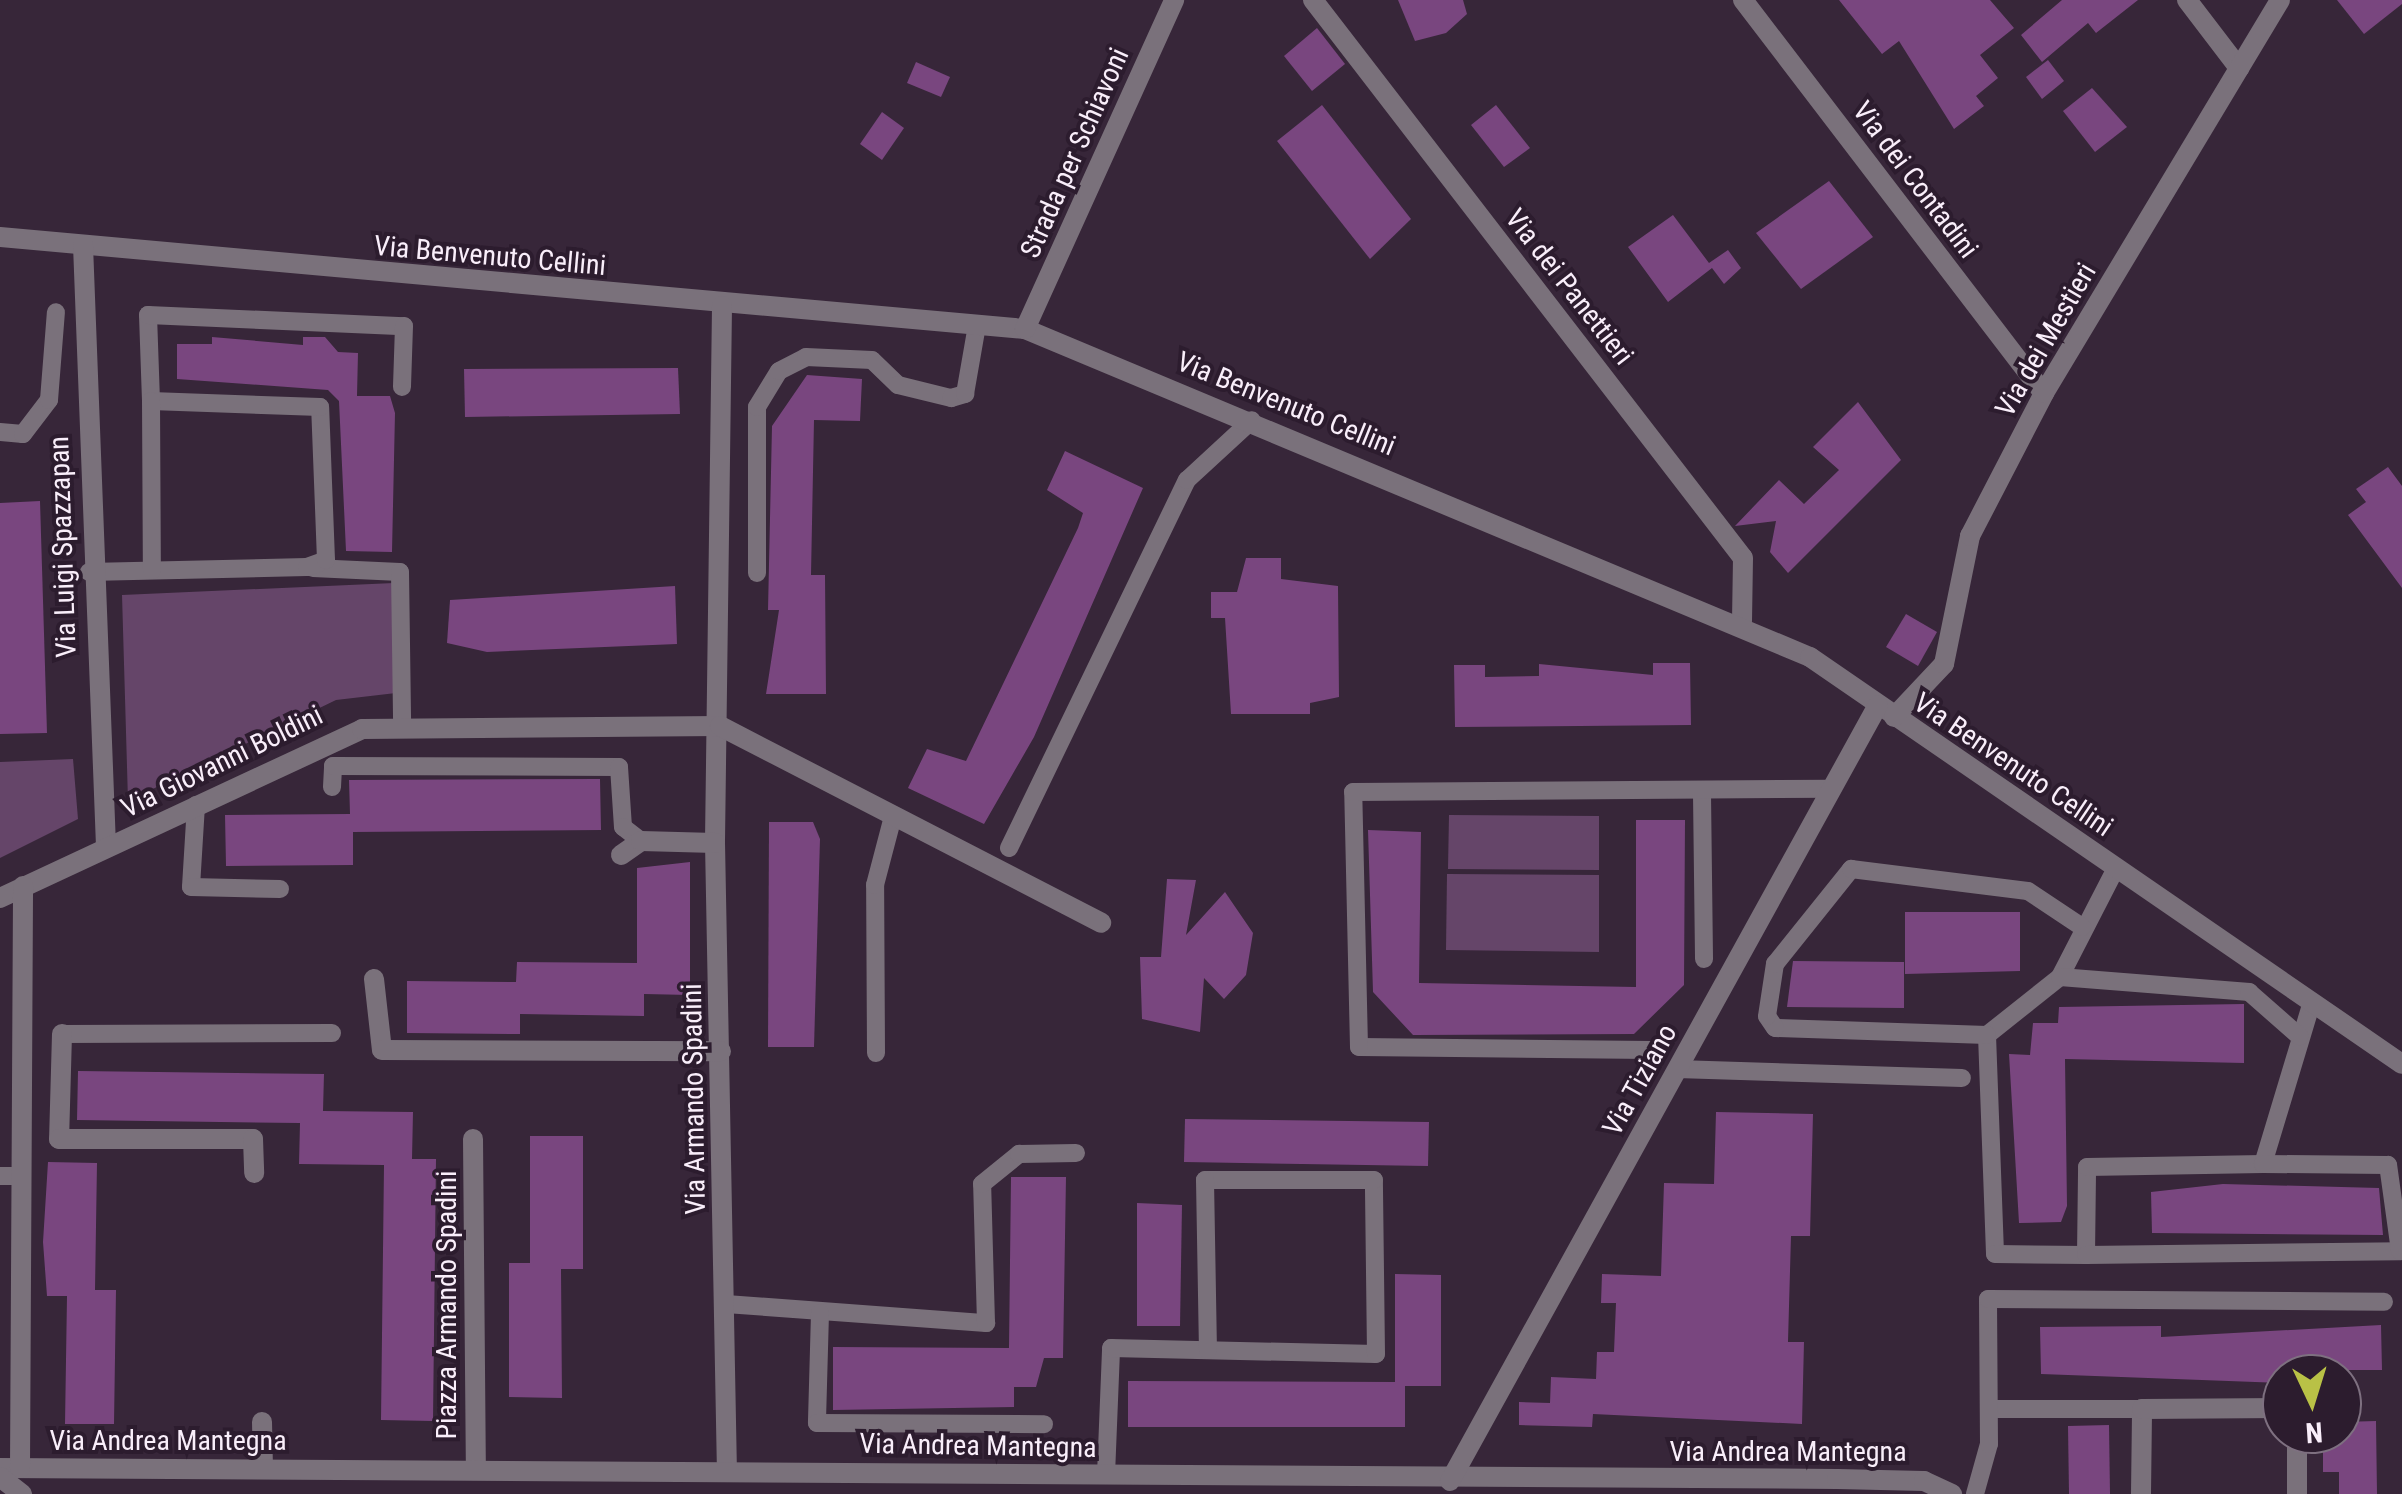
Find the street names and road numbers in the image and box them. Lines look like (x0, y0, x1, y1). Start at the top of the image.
street label: Strada per Schiavoni (1014, 43, 1136, 263)
street label: Via dei Contadini (1845, 95, 1985, 265)
street label: Via dei Panettieri (1498, 202, 1640, 372)
street label: Via Benvenuto Cellini (373, 229, 607, 283)
street label: Via dei Mestieri (1989, 257, 2103, 423)
street label: Via Benvenuto Cellini (1172, 345, 1400, 463)
street label: Via Luigi Spazzapan (42, 436, 84, 658)
street label: Via Benvenuto Cellini (1907, 686, 2119, 844)
street label: Via Giovanni Boldini (116, 699, 328, 825)
street label: Via Armando Spadini (675, 983, 713, 1215)
street label: Via Tiziano (1596, 1018, 1684, 1142)
street label: Piazza Armando Spadini (430, 1171, 464, 1439)
street label: Via Andrea Mantegna (49, 1424, 287, 1458)
street label: Via Andrea Mantegna (859, 1427, 1097, 1465)
street label: Via Andrea Mantegna (1669, 1435, 1907, 1469)

